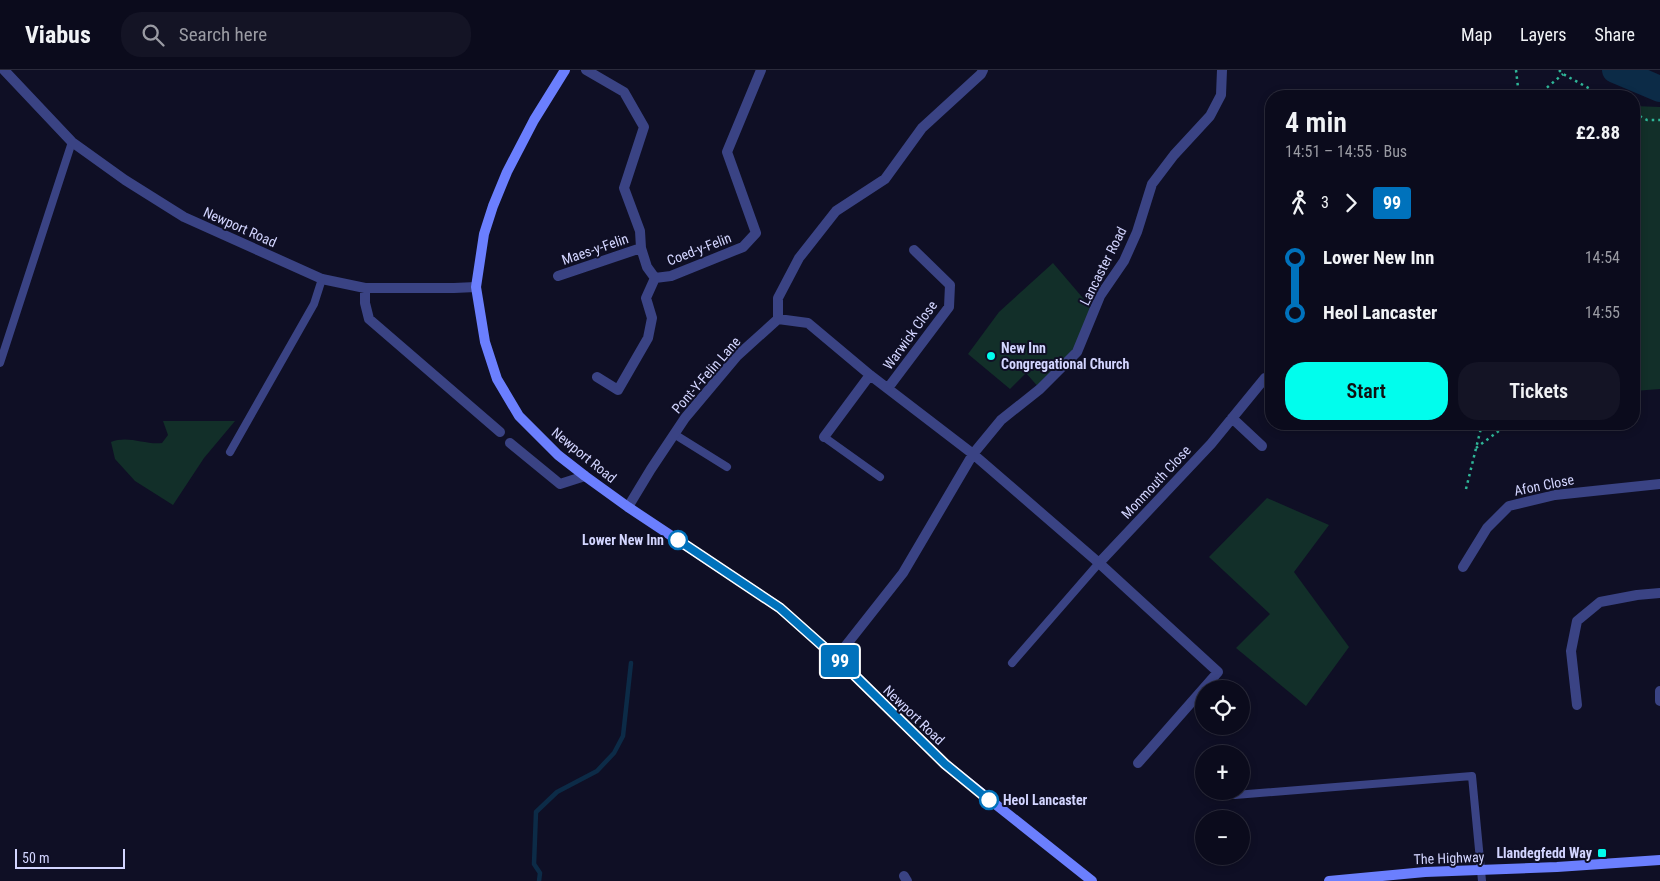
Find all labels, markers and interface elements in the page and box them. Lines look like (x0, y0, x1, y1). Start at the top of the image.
search box (121, 12, 471, 57)
text: Viabus (25, 21, 91, 49)
icon: search (139, 21, 167, 49)
text: Search here (179, 23, 267, 46)
text: Map (1461, 24, 1492, 45)
text: Layers (1520, 24, 1567, 45)
text: Share (1595, 24, 1635, 45)
text: 4 min (1285, 106, 1347, 139)
text: £2.88 (1576, 121, 1620, 144)
text: 14:51 – 14:55 · Bus (1285, 142, 1407, 161)
icon: walk (1285, 189, 1313, 217)
icon: forward (1337, 189, 1365, 217)
text: 99 (1383, 192, 1401, 213)
text: 3 (1321, 193, 1329, 212)
street label: Newport Road (201, 204, 279, 250)
street label: Lancaster Road (1076, 224, 1130, 308)
street label: Coed-y-Felin (665, 229, 733, 269)
street label: Maes-y-Felin (560, 230, 630, 268)
text: Lower New Inn (1323, 246, 1434, 269)
text: 14:54 (1585, 248, 1620, 267)
street label: Warwick Close (880, 297, 941, 372)
text: Heol Lancaster (1323, 301, 1437, 324)
text: 14:55 (1585, 303, 1620, 322)
street label: Pont-Y-Felin Lane (669, 333, 744, 416)
place label: New Inn Congregational Church (1001, 340, 1129, 372)
marker: New Inn Congregational Church (985, 350, 997, 362)
button: Start (1285, 362, 1448, 420)
button: Tickets (1458, 362, 1620, 420)
street label: Newport Road (549, 424, 619, 486)
street label: Monmouth Close (1118, 442, 1194, 522)
street label: Afon Close (1513, 471, 1576, 499)
marker: Lower New Inn (668, 530, 688, 550)
place label: Lower New Inn (582, 532, 664, 548)
line badge: 99 (818, 645, 862, 677)
text: 99 (831, 650, 849, 671)
map controls (1195, 680, 1250, 865)
button: locate (1195, 680, 1250, 735)
street label: Newport Road (880, 682, 948, 748)
button: + (1195, 745, 1250, 800)
marker: Heol Lancaster (979, 790, 999, 810)
place label: Heol Lancaster (1003, 792, 1088, 808)
button: − (1195, 810, 1250, 865)
place label: Llandegfedd Way (1496, 845, 1593, 861)
scale bar (15, 846, 125, 869)
marker: Llandegfedd Way (1596, 847, 1608, 859)
street label: The Highway (1413, 849, 1485, 867)
text: 50 m (22, 850, 50, 866)

